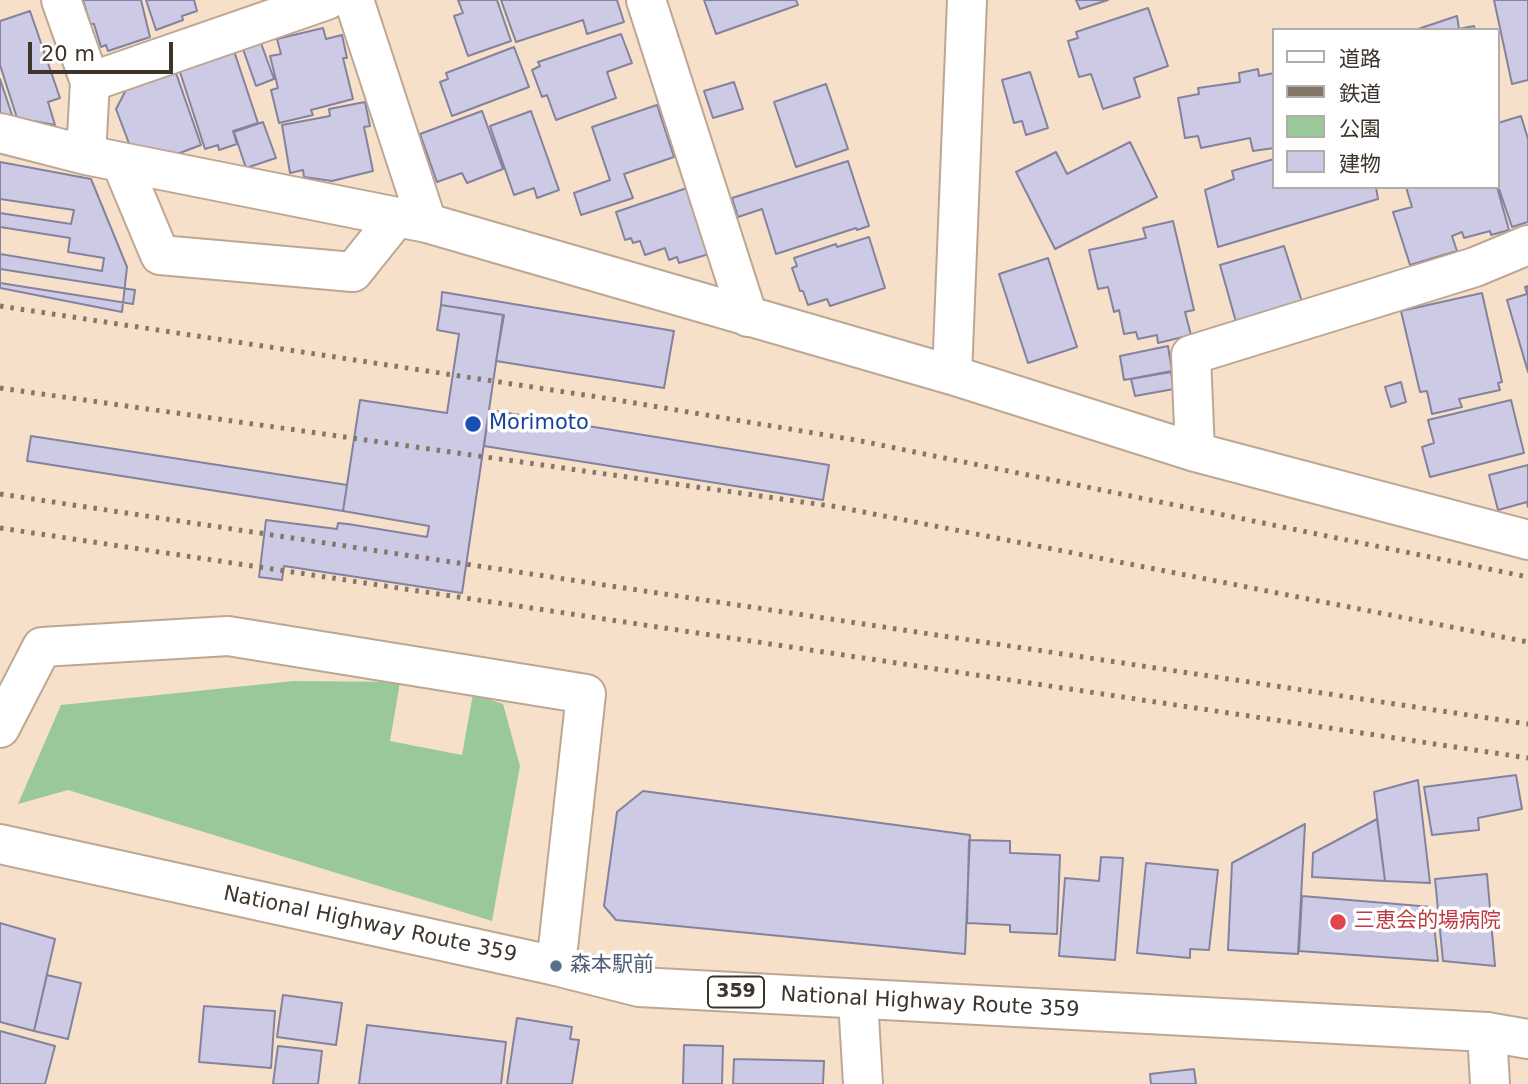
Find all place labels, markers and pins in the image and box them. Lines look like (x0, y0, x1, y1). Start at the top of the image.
place label: Morimoto (489, 411, 589, 437)
marker: Morimoto (463, 414, 483, 434)
place label: 三恵会的場病院 (1354, 909, 1501, 935)
marker: 三恵会的場病院 (1328, 912, 1348, 932)
place label: 森本駅前 (570, 953, 654, 979)
marker: 森本駅前 (548, 958, 564, 974)

